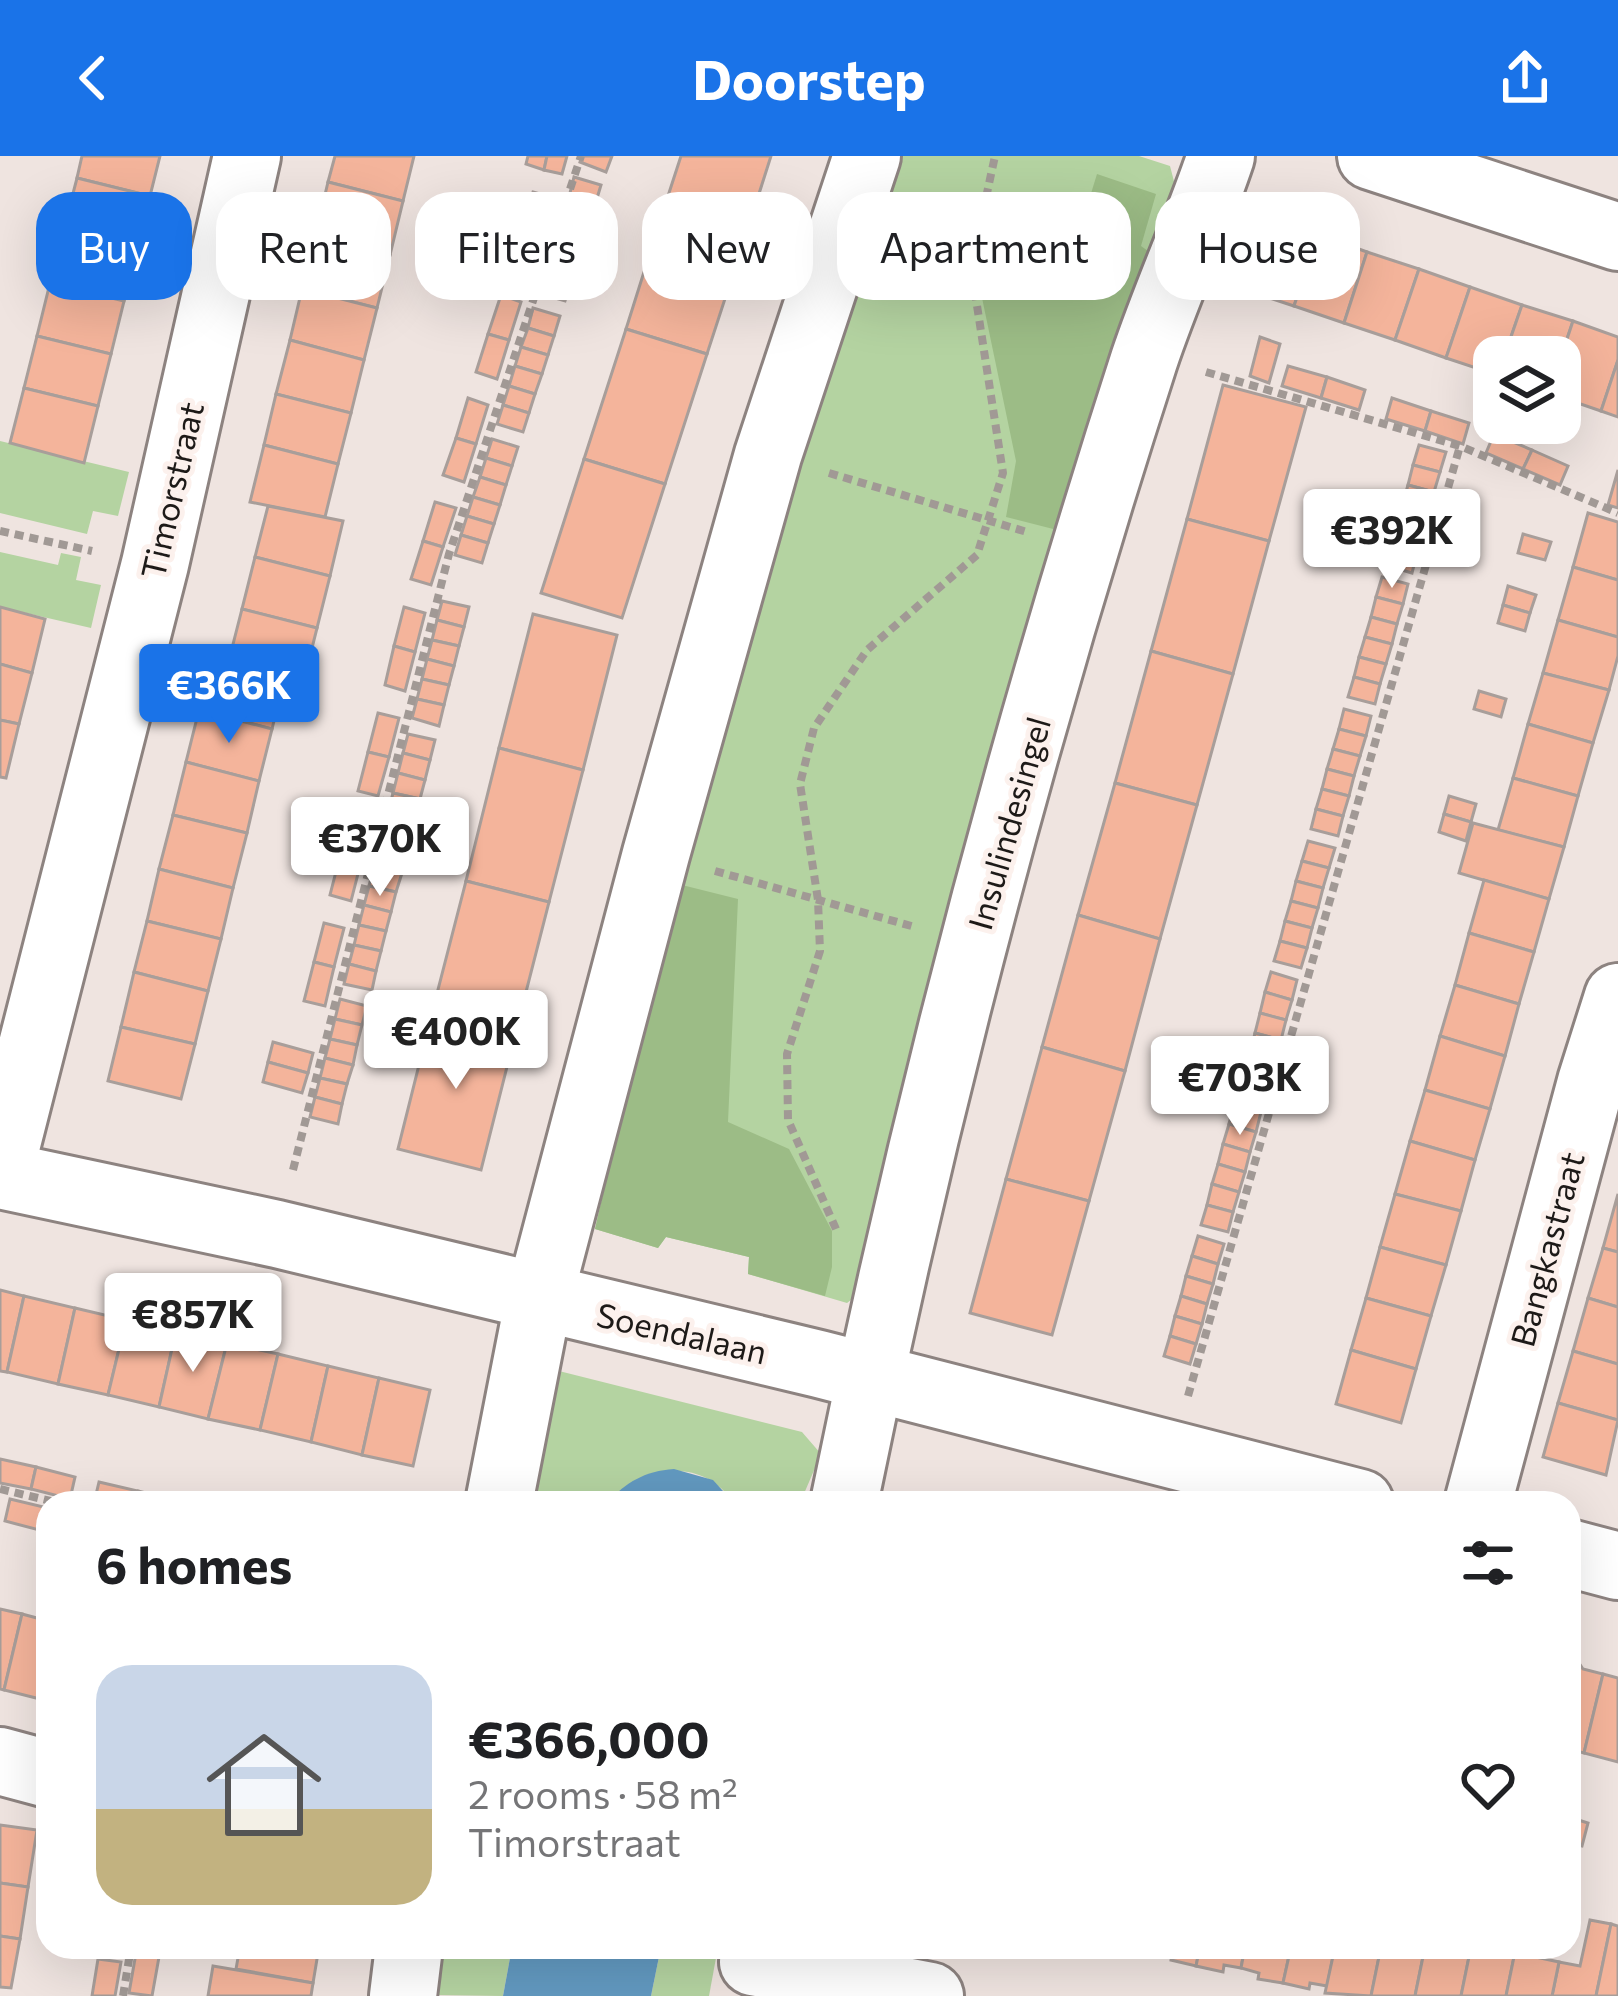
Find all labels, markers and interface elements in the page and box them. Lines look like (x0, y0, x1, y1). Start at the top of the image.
icon: back (60, 45, 126, 111)
text: Doorstep (692, 45, 926, 111)
icon: share (1492, 45, 1558, 111)
chip: Buy (36, 192, 192, 300)
chip: Rent (216, 192, 391, 300)
chip: Filters (415, 192, 618, 300)
chip: New (642, 192, 813, 300)
chip: Apartment (837, 192, 1131, 300)
chip: House (1155, 192, 1360, 300)
map controls (1473, 336, 1581, 444)
button: layers (1473, 336, 1581, 444)
street label: Timorstraat (131, 398, 211, 582)
pin: €392K (1308, 489, 1476, 591)
text: €392K (1330, 504, 1454, 552)
pin: €366K (145, 644, 313, 746)
text: €366K (166, 659, 292, 707)
street label: Insulindesingel (958, 712, 1058, 934)
pin: €370K (296, 797, 464, 899)
text: €370K (318, 812, 442, 860)
pin: €400K (372, 990, 540, 1092)
text: €400K (391, 1005, 521, 1053)
pin: €703K (1156, 1036, 1324, 1138)
text: €703K (1178, 1051, 1302, 1099)
street label: Bangkastraat (1500, 1147, 1592, 1351)
pin: €857K (109, 1273, 277, 1375)
text: €857K (132, 1288, 255, 1336)
street label: Soendalaan (593, 1293, 771, 1371)
icon: filters (1455, 1530, 1521, 1596)
text: 6 homes (96, 1532, 292, 1595)
text: €366,000 (468, 1706, 710, 1769)
icon: home (192, 1713, 336, 1857)
icon: heart (1455, 1752, 1521, 1818)
text: 2 rooms · 58 m² (468, 1769, 738, 1817)
text: Timorstraat (468, 1817, 681, 1865)

